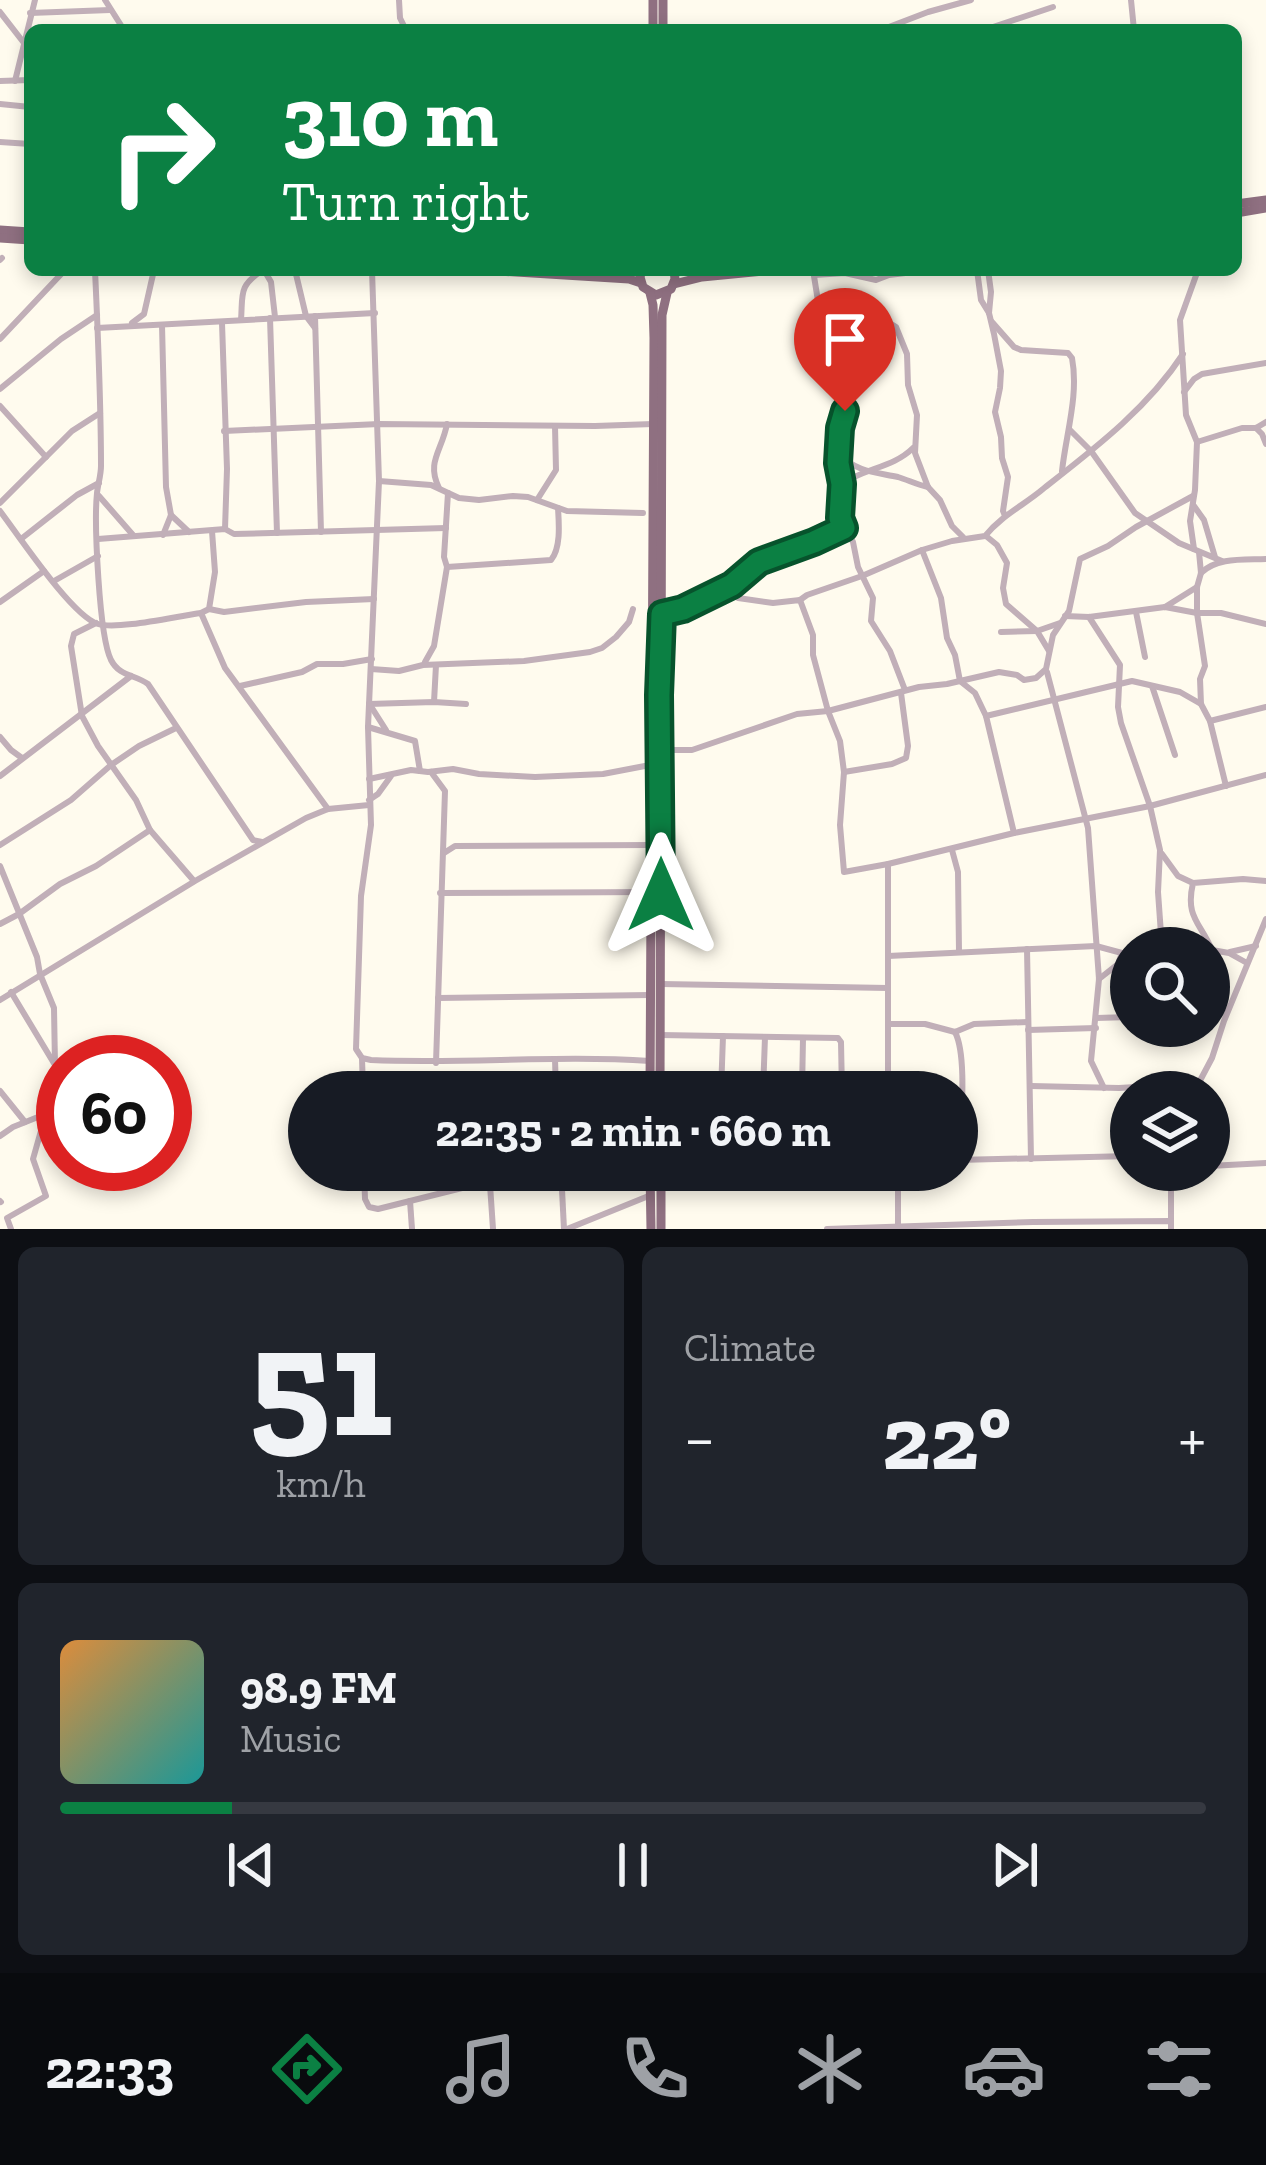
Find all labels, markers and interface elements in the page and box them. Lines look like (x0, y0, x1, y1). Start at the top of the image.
text: 310 m (282, 67, 498, 168)
icon: right (84, 72, 240, 228)
text: Turn right (282, 169, 529, 234)
pin (794, 288, 896, 411)
icon: arrive (812, 306, 878, 372)
position arrow (598, 832, 724, 958)
map controls (1110, 927, 1230, 1191)
button: search (1110, 927, 1230, 1047)
speed limit sign: 60 (36, 1035, 192, 1191)
button: layers (1110, 1071, 1230, 1191)
text: 22:35 · 2 min · 660 m (435, 1104, 831, 1158)
text: 51 (249, 1288, 393, 1475)
text: Climate (684, 1324, 816, 1371)
text: 22° (882, 1384, 1011, 1492)
text: − (684, 1399, 715, 1478)
text: + (1178, 1399, 1206, 1478)
text: km/h (277, 1460, 366, 1507)
text: 98.9 FM (240, 1661, 397, 1715)
text: Music (240, 1715, 342, 1762)
icon: previous (218, 1832, 284, 1898)
icon: pause (600, 1832, 666, 1898)
icon: next (982, 1832, 1048, 1898)
icon: directions (265, 2027, 349, 2111)
icon: music (439, 2027, 523, 2111)
icon: phone (613, 2027, 697, 2111)
icon: climate (788, 2027, 872, 2111)
icon: car (962, 2027, 1046, 2111)
icon: filters (1137, 2027, 1221, 2111)
text: 22:33 (45, 2037, 174, 2102)

